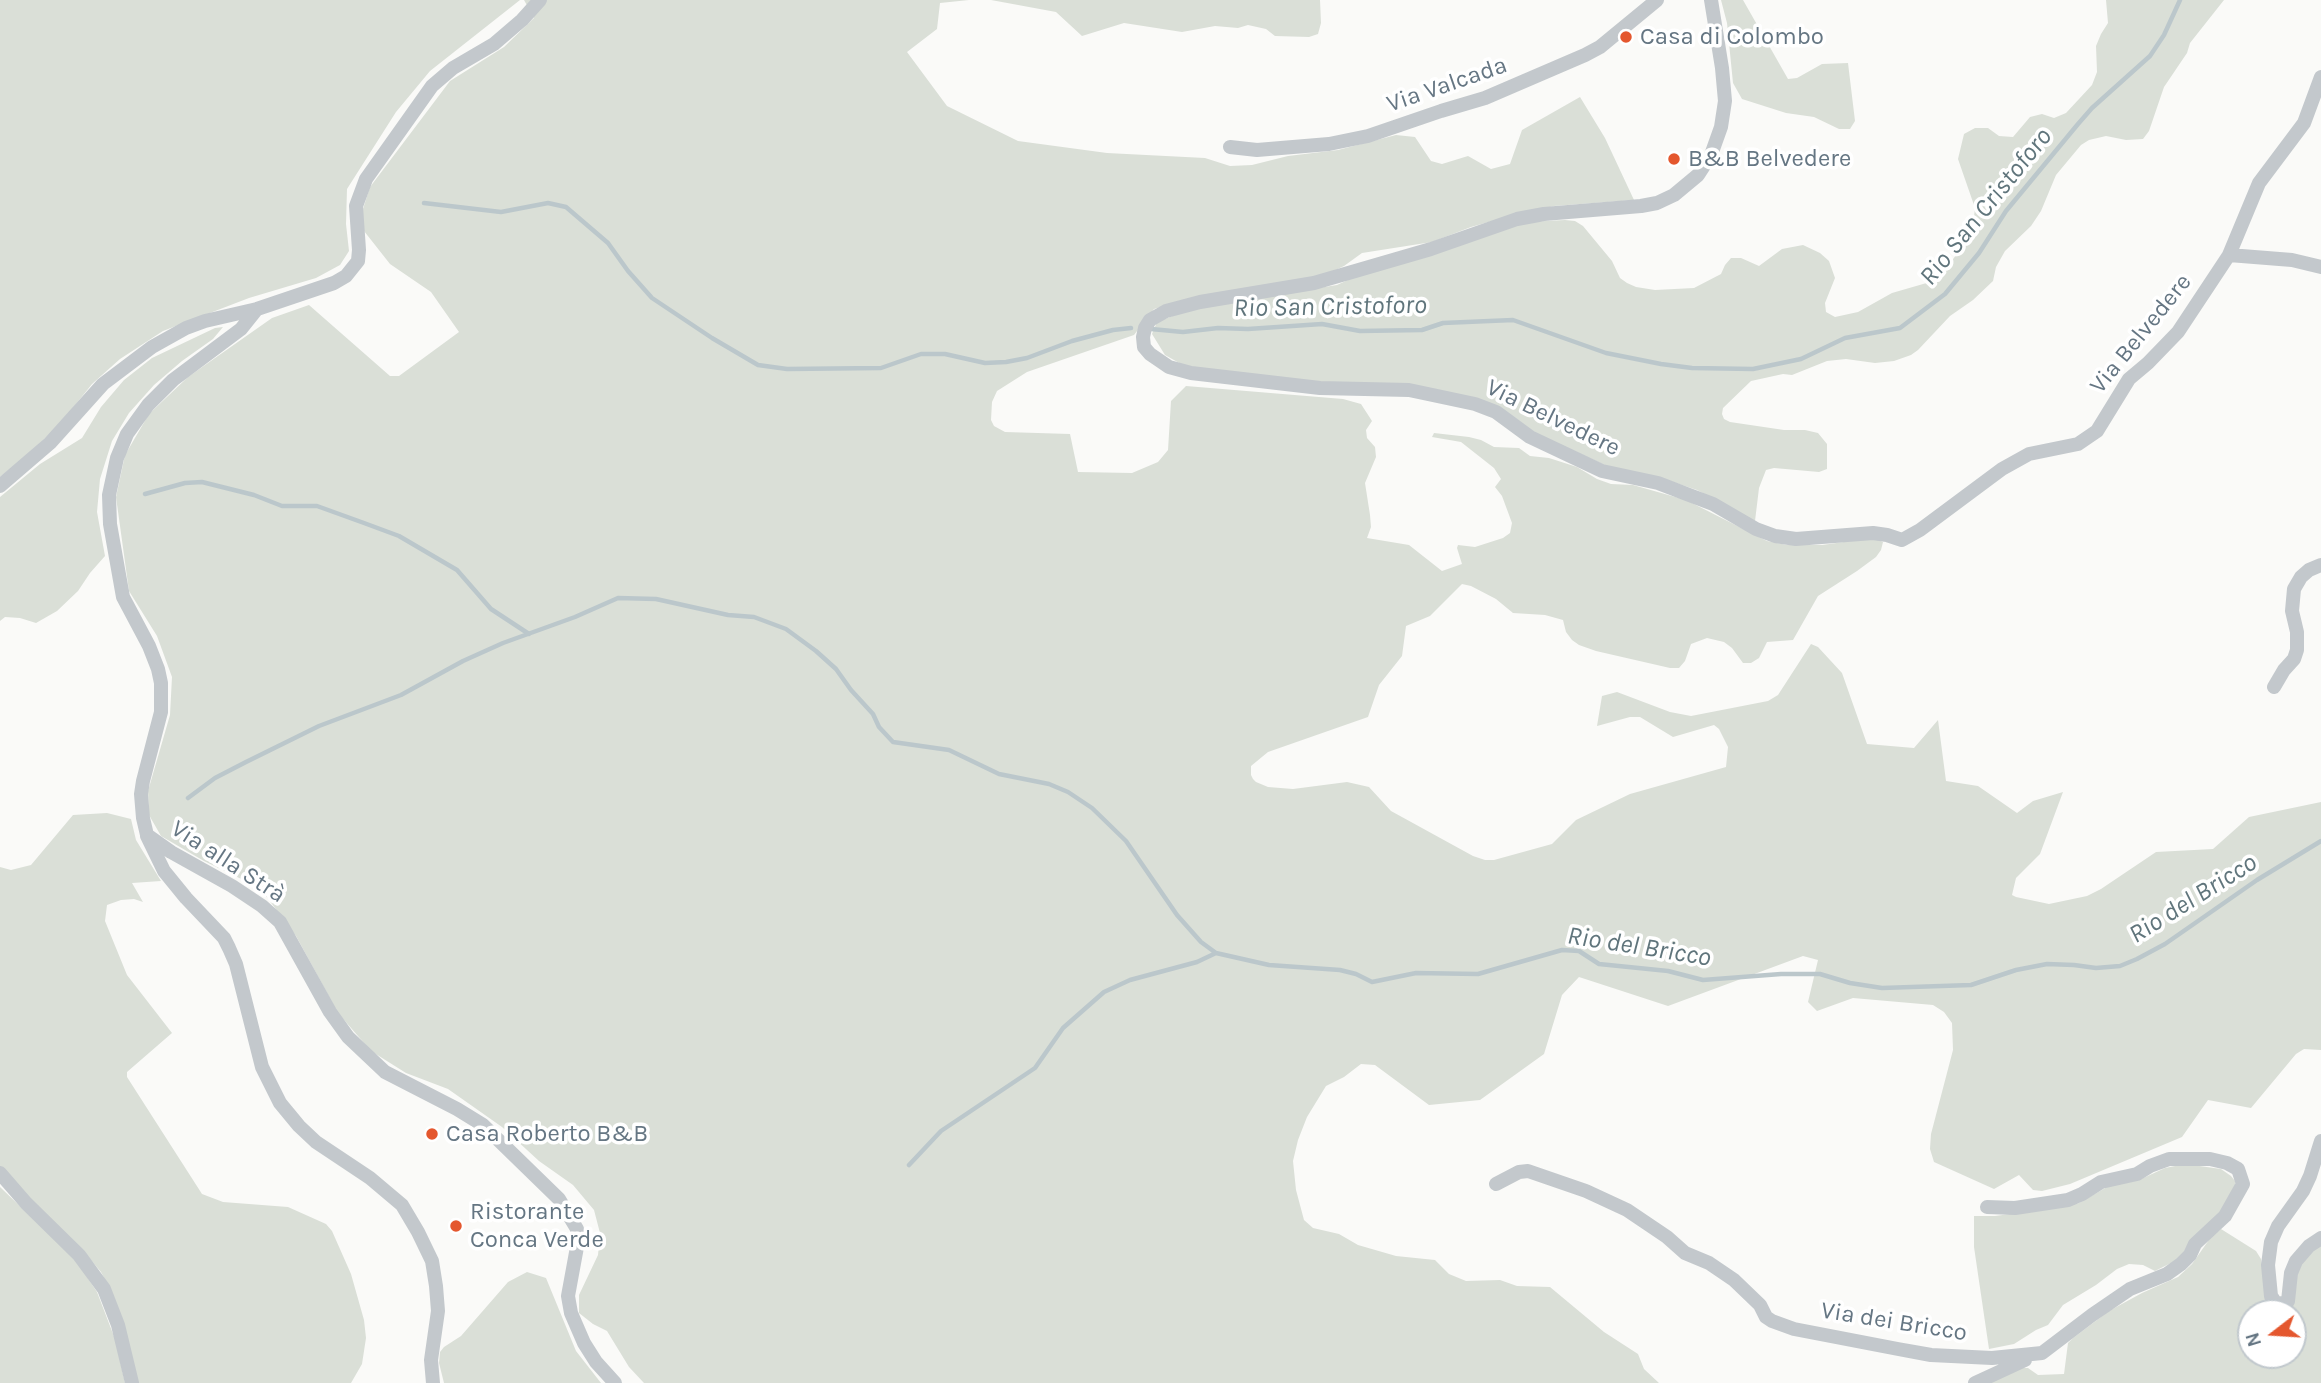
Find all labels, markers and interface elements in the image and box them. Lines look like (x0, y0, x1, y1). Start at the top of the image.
place label: Casa di Colombo (1640, 23, 1824, 51)
marker: Casa di Colombo (1618, 29, 1634, 45)
street label: Via Valcada (1383, 51, 1511, 119)
water label: Rio San Cristoforo (1913, 122, 2059, 292)
place label: B&B Belvedere (1688, 145, 1851, 173)
marker: B&B Belvedere (1666, 151, 1682, 167)
street label: Via Belvedere (2084, 268, 2198, 400)
water label: Rio San Cristoforo (1233, 290, 1427, 324)
street label: Via Belvedere (1481, 373, 1625, 463)
street label: Via alla Strà (165, 814, 291, 910)
water label: Rio del Bricco (2123, 847, 2263, 951)
water label: Rio del Bricco (1565, 920, 1713, 974)
place label: Casa Roberto B&B (446, 1120, 648, 1148)
marker: Casa Roberto B&B (424, 1126, 440, 1142)
place label: Ristorante Conca Verde (470, 1198, 604, 1254)
marker: Ristorante Conca Verde (448, 1218, 464, 1234)
street label: Via dei Bricco (1819, 1296, 1969, 1348)
north arrow (2237, 1299, 2307, 1369)
text: N (2241, 1330, 2266, 1349)

